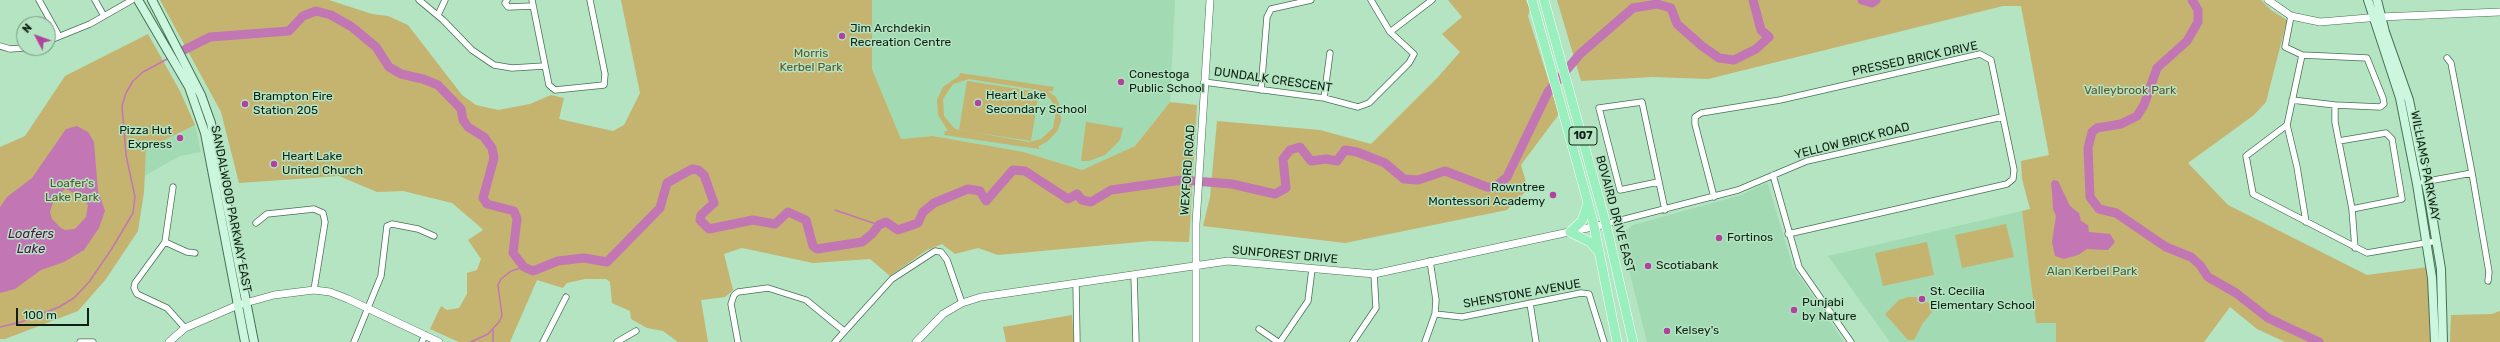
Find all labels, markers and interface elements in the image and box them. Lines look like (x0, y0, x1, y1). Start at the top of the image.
north arrow (16, 16, 56, 56)
text: N (20, 21, 35, 36)
place label: Jim Archdekin Recreation Centre (850, 22, 951, 50)
marker: Jim Archdekin Recreation Centre (837, 31, 847, 41)
street label: PRESSED BRICK DRIVE (1851, 39, 1979, 79)
park label: Morris Kerbel Park (780, 47, 842, 75)
street label: DUNDALK CRESCENT (1213, 65, 1333, 95)
place label: Conestoga Public School (1129, 68, 1205, 96)
marker: Conestoga Public School (1116, 77, 1126, 87)
park label: Valleybrook Park (2084, 84, 2176, 98)
place label: Heart Lake Secondary School (986, 89, 1087, 117)
place label: Brampton Fire Station 205 (253, 90, 333, 118)
marker: Heart Lake Secondary School (973, 98, 983, 108)
marker: Brampton Fire Station 205 (240, 99, 250, 109)
street label: WILLIAMS PARKWAY (2407, 110, 2443, 222)
street label: YELLOW BRICK ROAD (1793, 120, 1911, 162)
place label: Pizza Hut Express (119, 124, 172, 152)
street label: SANDALWOOD PARKWAY EAST (208, 124, 254, 294)
street label: WEXFORD ROAD (1178, 124, 1198, 216)
road number: 107 (1569, 127, 1597, 145)
marker: Pizza Hut Express (175, 133, 185, 143)
place label: Heart Lake United Church (282, 150, 363, 178)
street label: BOVAIRD DRIVE EAST (1592, 154, 1638, 274)
marker: Heart Lake United Church (269, 159, 279, 169)
park label: Loafer's Lake Park (45, 177, 99, 205)
place label: Rowntree Montessori Academy (1428, 181, 1545, 209)
marker: Rowntree Montessori Academy (1548, 190, 1558, 200)
water label: Loafers Lake (8, 226, 54, 257)
place label: Fortinos (1727, 231, 1773, 245)
marker: Fortinos (1714, 233, 1724, 243)
street label: SUNFOREST DRIVE (1231, 243, 1339, 267)
place label: Scotiabank (1656, 259, 1718, 273)
marker: Scotiabank (1643, 261, 1653, 271)
park label: Alan Kerbel Park (2047, 265, 2137, 279)
street label: SHENSTONE AVENUE (1462, 277, 1582, 311)
place label: St. Cecilia Elementary School (1930, 285, 2035, 313)
marker: St. Cecilia Elementary School (1917, 294, 1927, 304)
place label: Punjabi by Nature (1802, 296, 1856, 324)
scale bar (18, 300, 91, 326)
marker: Punjabi by Nature (1789, 305, 1799, 315)
text: 100 m (23, 308, 57, 322)
place label: Kelsey's (1675, 324, 1719, 338)
marker: Kelsey's (1662, 326, 1672, 336)

